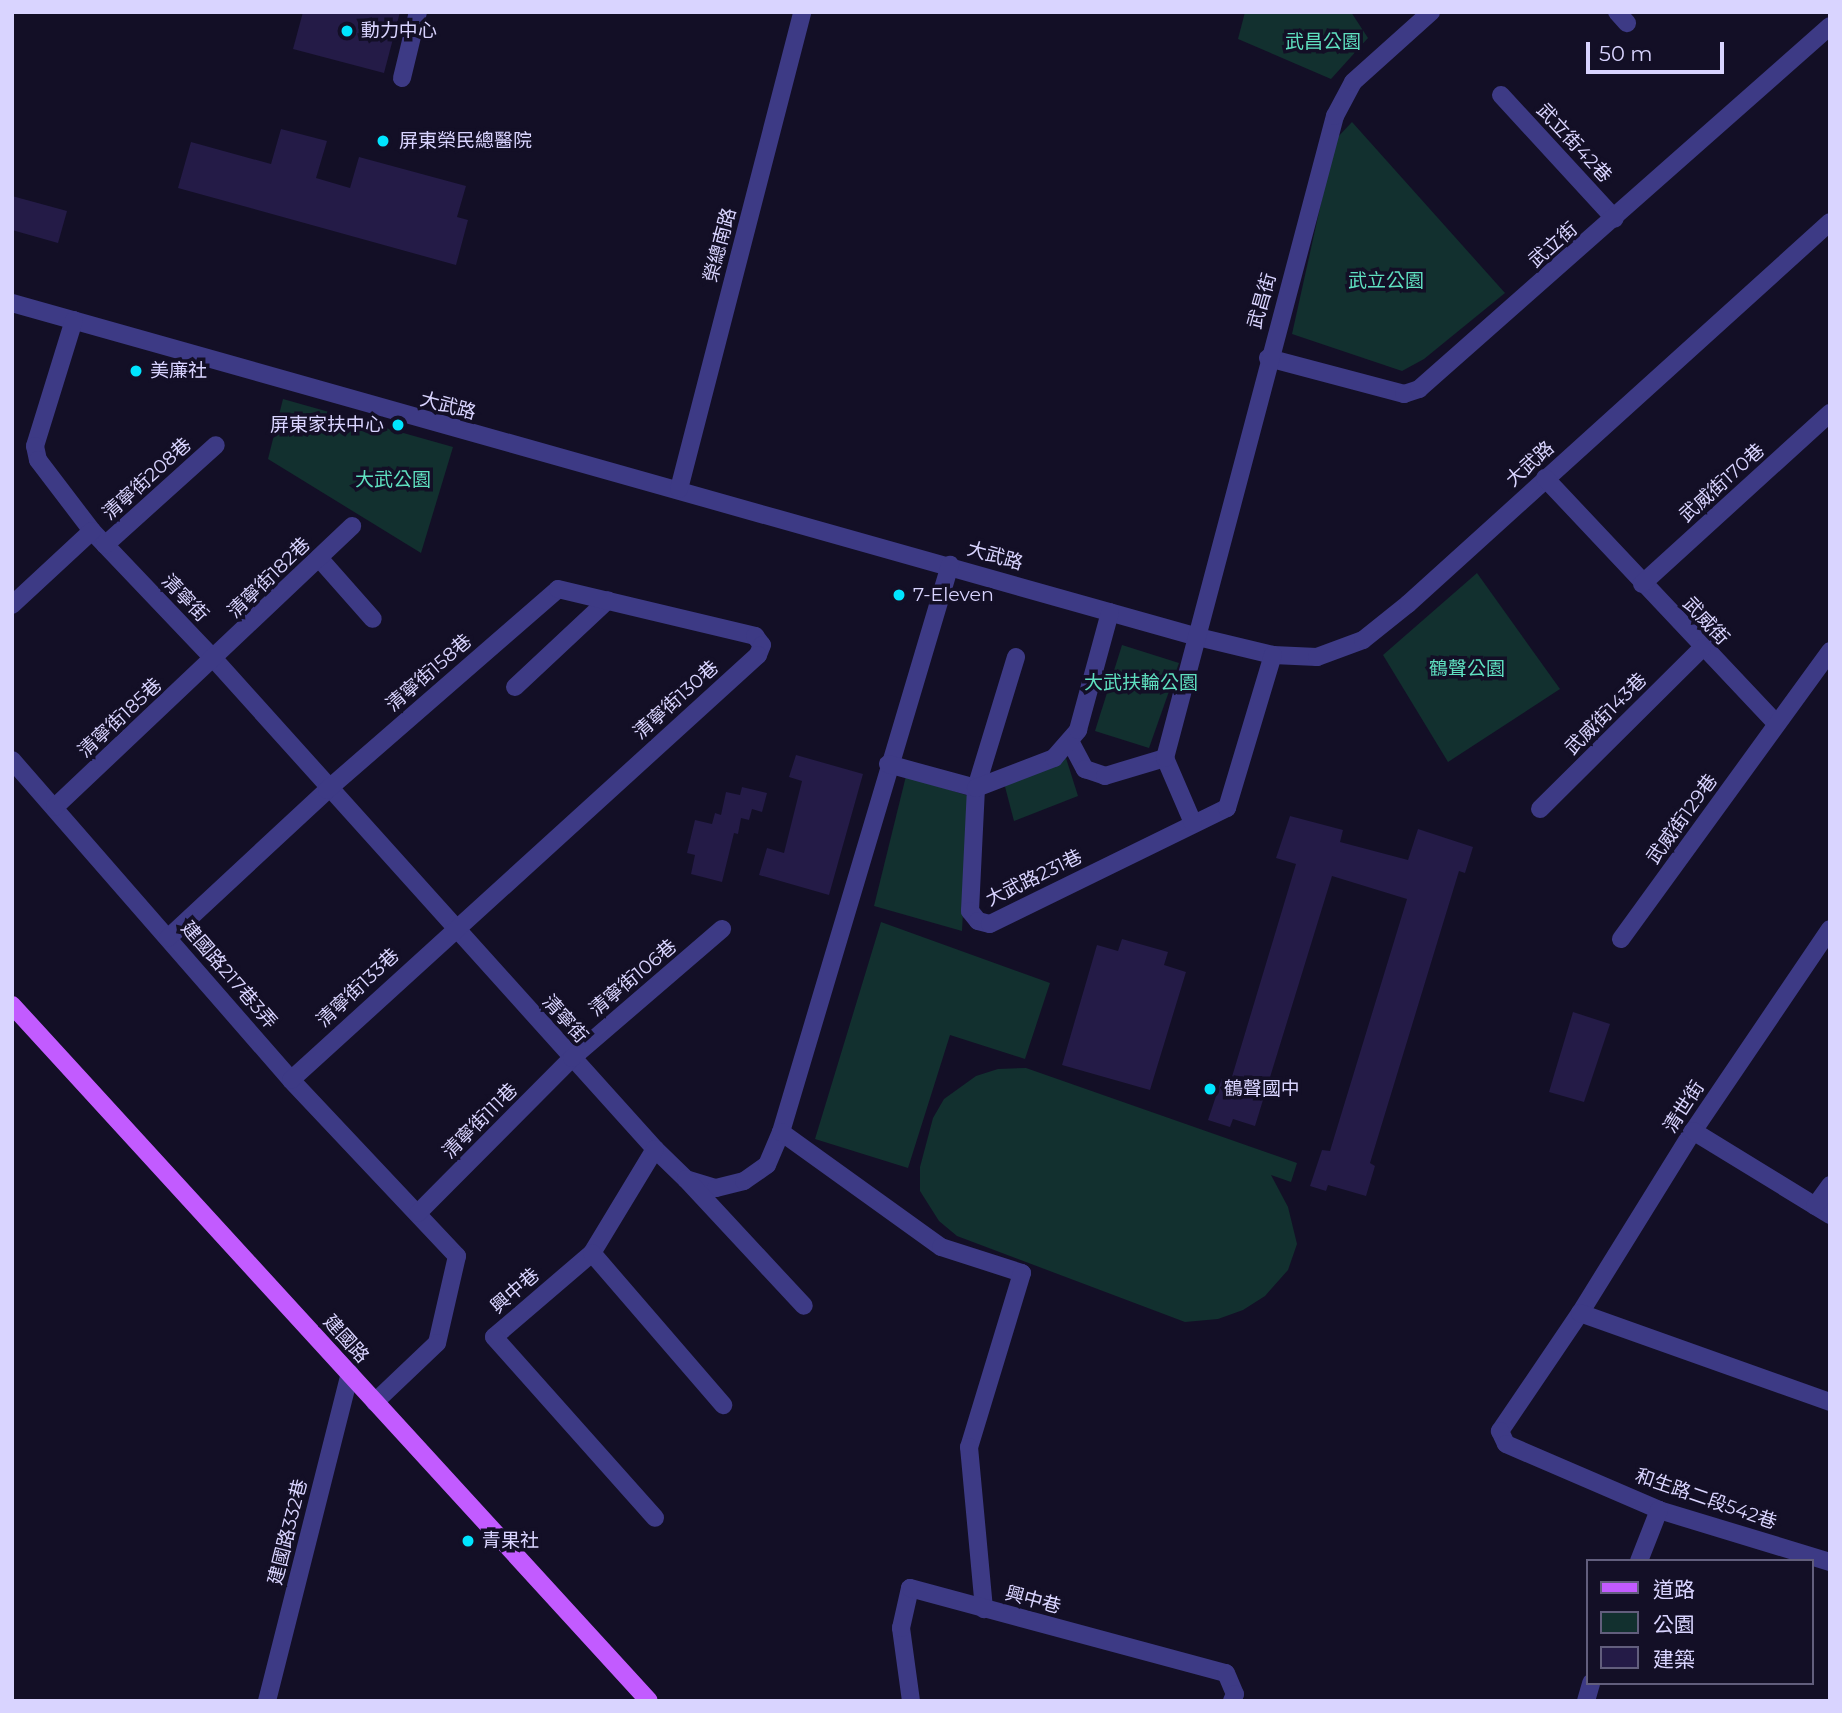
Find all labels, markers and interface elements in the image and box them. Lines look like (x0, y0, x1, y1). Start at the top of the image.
place label: 動力中心 (361, 20, 437, 42)
marker: 動力中心 (339, 23, 355, 39)
scale bar (1590, 28, 1728, 72)
park label: 武昌公園 (1285, 31, 1361, 53)
text: 50 m (1599, 41, 1653, 66)
street label: 武立街42巷 (1532, 99, 1616, 187)
place label: 屏東榮民總醫院 (399, 130, 532, 152)
marker: 屏東榮民總醫院 (373, 131, 393, 151)
street label: 榮總南路 (699, 205, 741, 285)
street label: 武立街 (1524, 218, 1582, 272)
street label: 武昌街 (1243, 270, 1281, 332)
park label: 武立公園 (1348, 270, 1424, 292)
place label: 美廉社 (150, 360, 207, 382)
marker: 美廉社 (128, 363, 144, 379)
street label: 大武路 (418, 388, 478, 424)
place label: 屏東家扶中心 (270, 414, 384, 436)
marker: 屏東家扶中心 (390, 417, 406, 433)
street label: 清寧街208巷 (98, 433, 196, 525)
street label: 大武路 (1501, 436, 1559, 492)
street label: 武威街170巷 (1675, 439, 1769, 527)
park label: 大武公園 (355, 469, 431, 491)
street label: 清寧街182巷 (223, 533, 315, 623)
street label: 大武路 (964, 537, 1026, 575)
street label: 清寧街 (157, 570, 213, 626)
place label: 7-Eleven (913, 584, 994, 606)
marker: 7-Eleven (891, 587, 907, 603)
street label: 武威街 (1678, 592, 1734, 650)
street label: 清寧街158巷 (382, 630, 476, 716)
street label: 清寧街130巷 (629, 656, 723, 744)
park label: 鶴聲公園 (1429, 658, 1505, 680)
street label: 武威街143巷 (1561, 669, 1651, 759)
park label: 大武扶輪公園 (1084, 672, 1198, 694)
street label: 清寧街185巷 (74, 674, 166, 762)
street label: 武威街129巷 (1642, 770, 1722, 868)
street label: 大武路231巷 (982, 845, 1086, 911)
street label: 建國路217巷3弄 (176, 917, 282, 1033)
street label: 清寧街106巷 (585, 935, 681, 1021)
street label: 清寧街133巷 (312, 944, 404, 1032)
street label: 清寧街 (537, 990, 593, 1048)
street label: 清世街 (1659, 1077, 1709, 1137)
place label: 鶴聲國中 (1224, 1078, 1300, 1100)
street label: 清寧街111巷 (438, 1079, 522, 1163)
marker: 鶴聲國中 (1202, 1081, 1218, 1097)
street label: 興中巷 (486, 1264, 544, 1318)
street label: 建國路 (318, 1310, 374, 1368)
street label: 和生路二段542巷 (1632, 1464, 1780, 1534)
street label: 建國路332巷 (264, 1477, 312, 1587)
place label: 青果社 (482, 1530, 539, 1552)
marker: 青果社 (460, 1533, 476, 1549)
legend (1587, 1559, 1814, 1685)
text: 道路 (1653, 1577, 1695, 1602)
street label: 興中巷 (1003, 1582, 1063, 1618)
text: 公園 (1653, 1612, 1695, 1637)
text: 建築 (1653, 1647, 1695, 1672)

